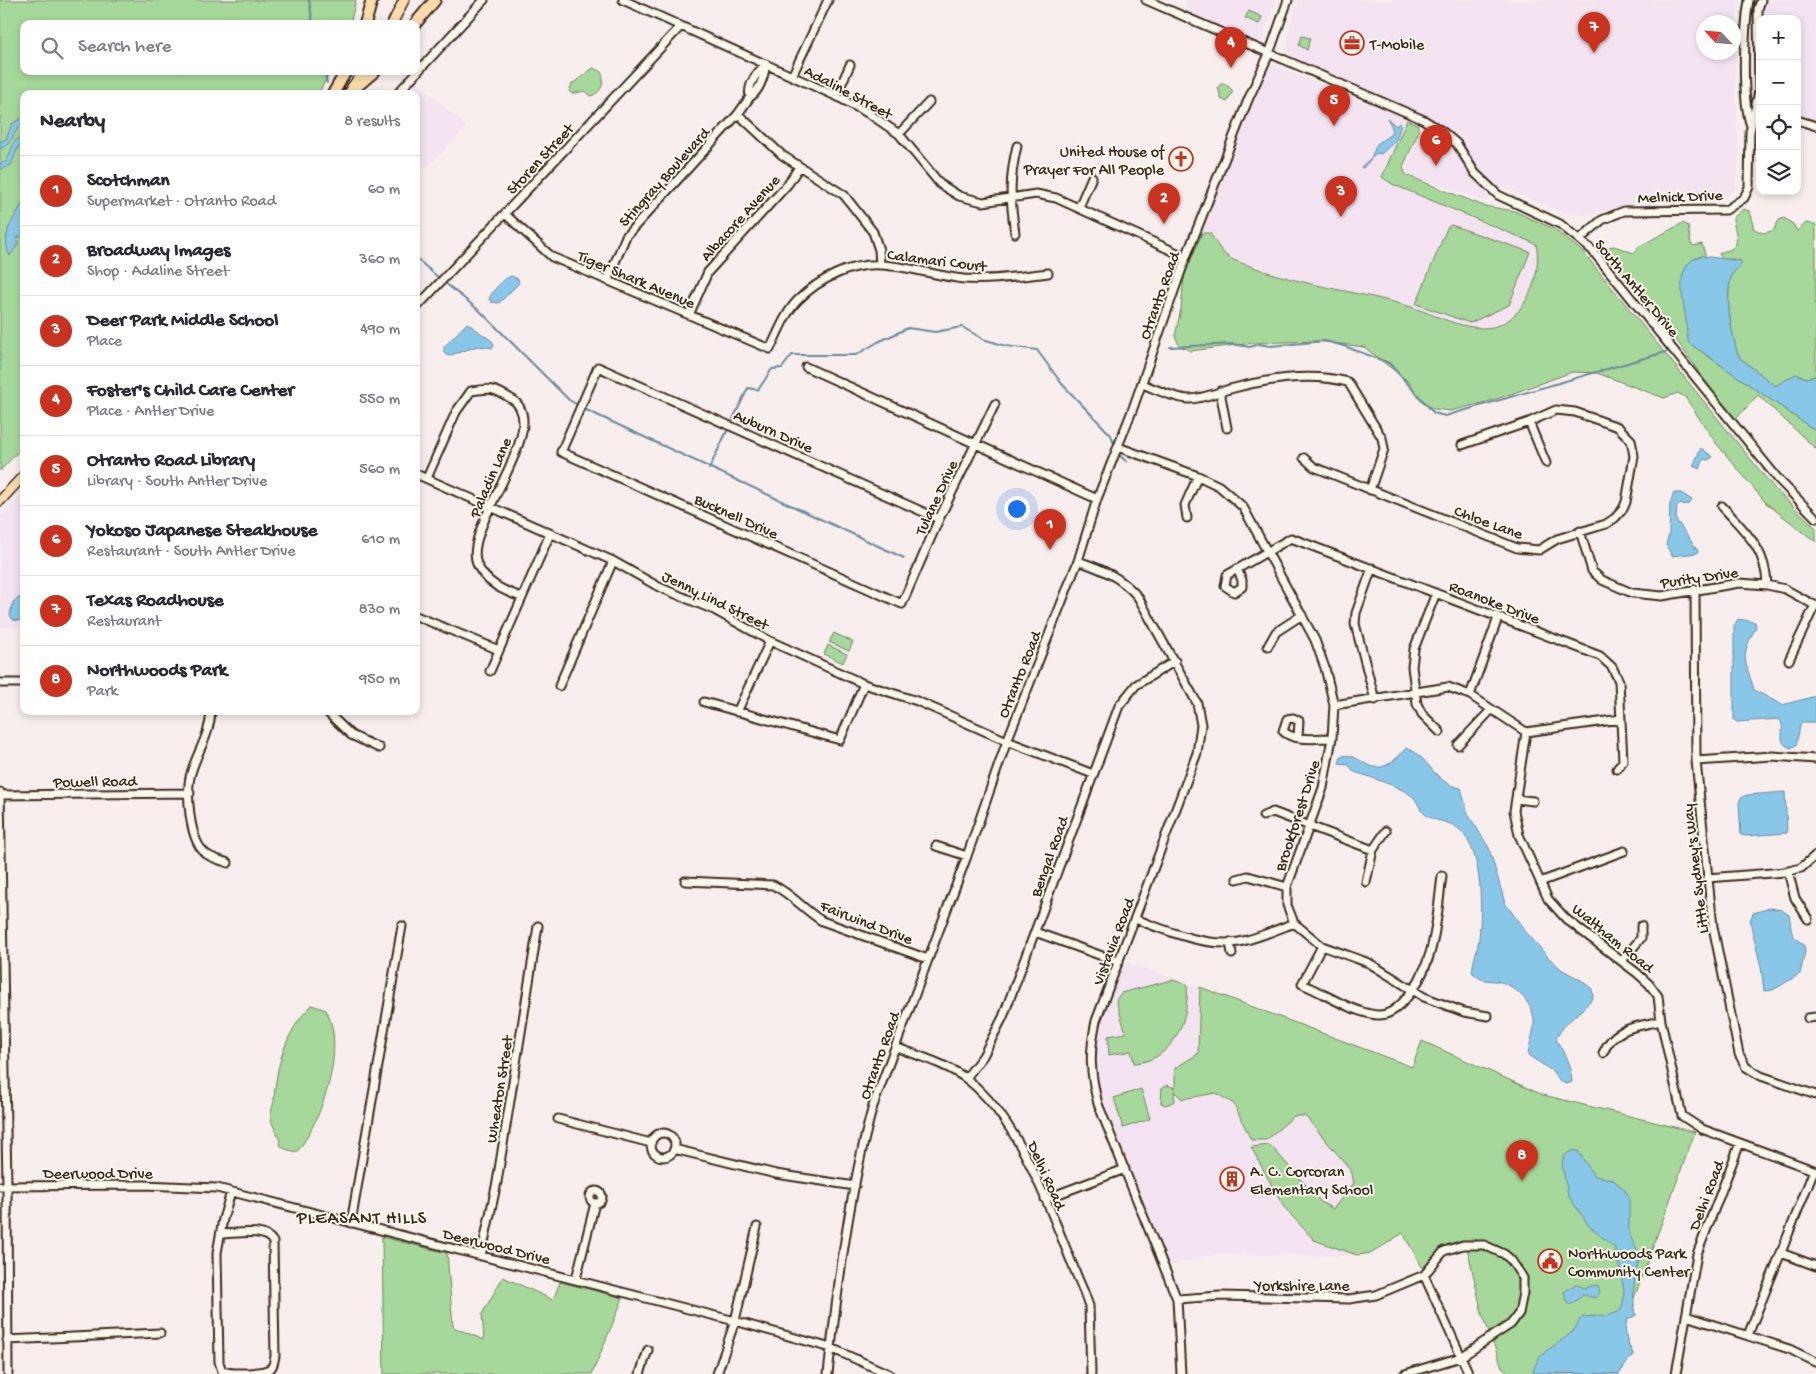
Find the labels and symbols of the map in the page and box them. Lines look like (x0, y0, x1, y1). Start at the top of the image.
pin: 7 (1578, 12, 1610, 53)
north arrow (1696, 15, 1741, 60)
pin: 4 (1215, 27, 1247, 68)
office icon: T-Mobile (1339, 30, 1365, 56)
place label: T-Mobile (1369, 37, 1425, 56)
street label: Adaline Street (800, 63, 896, 126)
pin: 5 (1318, 85, 1350, 126)
street label: Storen Street (504, 120, 580, 200)
street label: Stingray Boulevard (616, 124, 716, 232)
pin: 6 (1420, 125, 1452, 166)
place label: United House of Prayer For All People (1023, 144, 1165, 181)
church icon: United House of Prayer For All People (1168, 146, 1194, 172)
street label: Albacore Avenue (698, 172, 786, 267)
pin: 3 (1325, 176, 1357, 217)
pin: 2 (1148, 183, 1180, 224)
street label: Melnick Drive (1637, 187, 1724, 209)
street label: South Antler Drive (1589, 236, 1682, 343)
street label: Tiger Shark Avenue (573, 247, 698, 315)
street label: Calamari Court (886, 247, 989, 278)
street label: Otranto Road (1137, 248, 1186, 343)
street label: Auburn Drive (730, 407, 816, 459)
street label: Paladin Lane (466, 435, 518, 522)
street label: Tulane Drive (912, 457, 964, 540)
street label: Bucknell Drive (690, 491, 781, 545)
your location (1004, 496, 1030, 522)
street label: Chloe Lane (1451, 503, 1525, 546)
pin: 1 (1034, 509, 1066, 550)
street label: Purity Drive (1658, 564, 1740, 594)
street label: Jenny Lind Street (658, 568, 772, 637)
street label: Roanoke Drive (1446, 578, 1542, 631)
street label: Otranto Road (995, 628, 1048, 721)
street label: Brookforest Drive (1272, 757, 1326, 875)
street label: Powell Road (52, 773, 139, 794)
street label: Little Sydney's Way (1680, 803, 1715, 934)
street label: Bengal Road (1028, 813, 1075, 901)
street label: Vistavia Road (1090, 894, 1141, 989)
street label: Fairwind Drive (816, 898, 915, 951)
street label: Waltham Road (1567, 901, 1658, 980)
street label: Otranto Road (857, 1008, 906, 1103)
street label: Wheaton Street (484, 1033, 520, 1144)
street label: Delhi Road (1021, 1138, 1069, 1215)
pin: 8 (1506, 1140, 1538, 1181)
street label: Delhi Road (1686, 1157, 1731, 1235)
place label: A. C. Corcoran Elementary School (1250, 1164, 1373, 1201)
street label: Deerwood Drive (42, 1166, 154, 1185)
building icon: A. C. Corcoran Elementary School (1219, 1166, 1245, 1192)
district label: PLEASANT HILLS (296, 1209, 427, 1230)
street label: Deerwood Drive (440, 1226, 552, 1271)
place label: Northwoods Park Community Center (1568, 1246, 1691, 1283)
public building icon: Northwoods Park Community Center (1537, 1248, 1563, 1274)
street label: Yorkshire Lane (1253, 1278, 1350, 1297)

